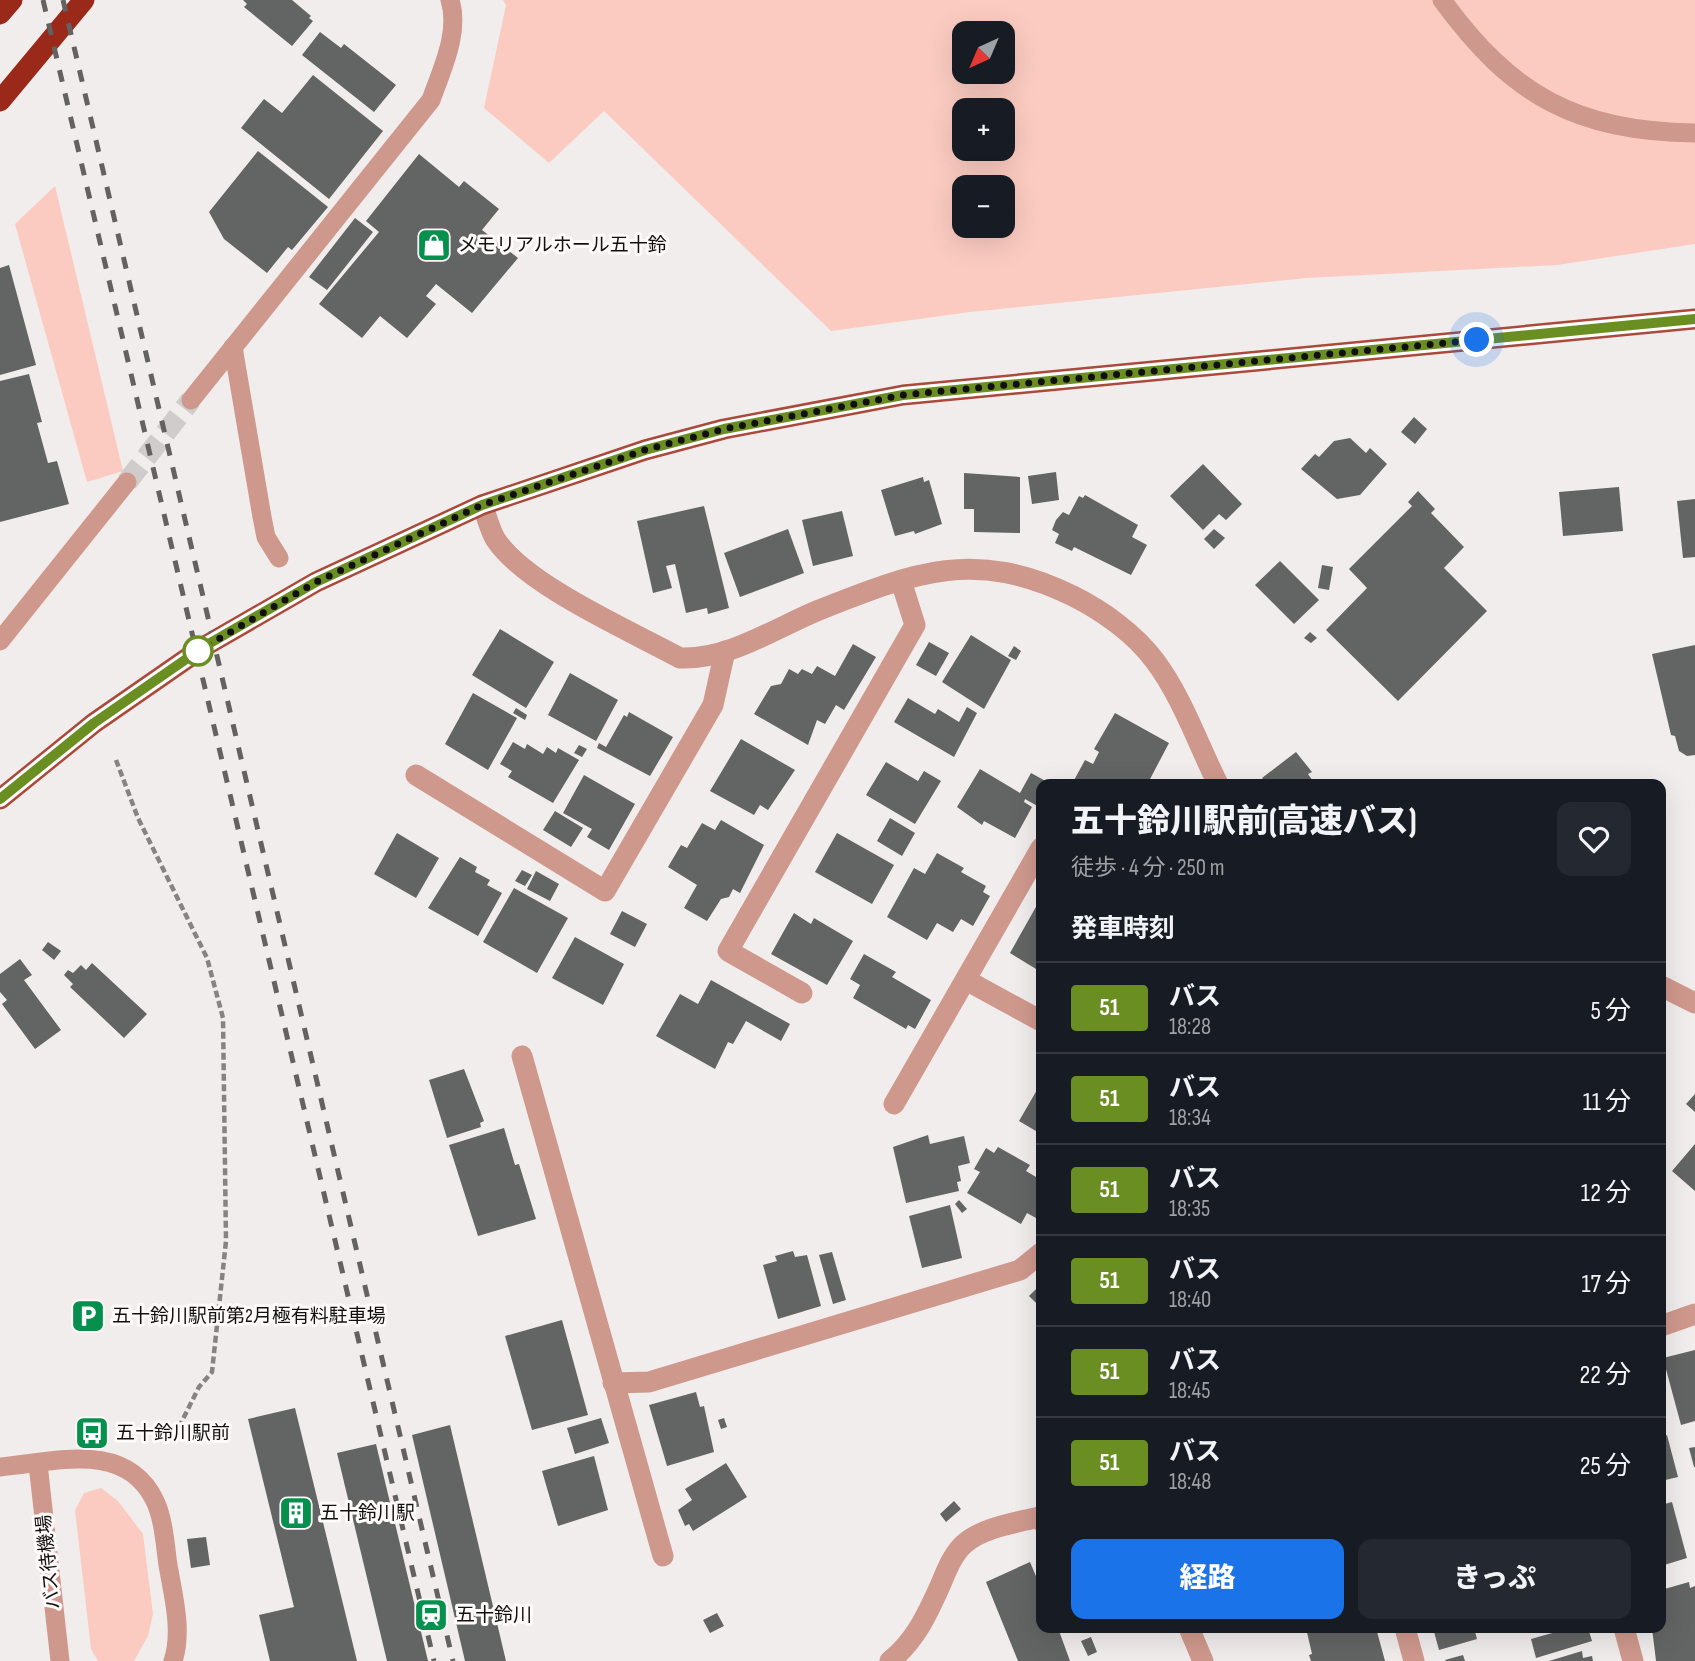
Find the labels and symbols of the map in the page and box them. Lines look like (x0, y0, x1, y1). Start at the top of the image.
north arrow (952, 21, 1015, 84)
shop icon: メモリアルホール五十鈴 (415, 226, 453, 264)
place label: メモリアルホール五十鈴 (458, 234, 667, 257)
your location (1459, 322, 1494, 357)
unlabelled marker (183, 636, 213, 666)
parking icon: 五十鈴川駅前第2月極有料駐車場 (69, 1297, 107, 1335)
place label: 五十鈴川駅前第2月極有料駐車場 (112, 1305, 386, 1328)
bus stop icon: 五十鈴川駅前 (73, 1414, 111, 1452)
place label: 五十鈴川駅前 (116, 1422, 230, 1445)
building icon: 五十鈴川駅 (277, 1494, 315, 1532)
place label: 五十鈴川駅 (320, 1502, 415, 1525)
street label: バス待機場 (33, 1514, 65, 1610)
station icon: 五十鈴川 (412, 1596, 450, 1634)
place label: 五十鈴川 (456, 1604, 532, 1627)

